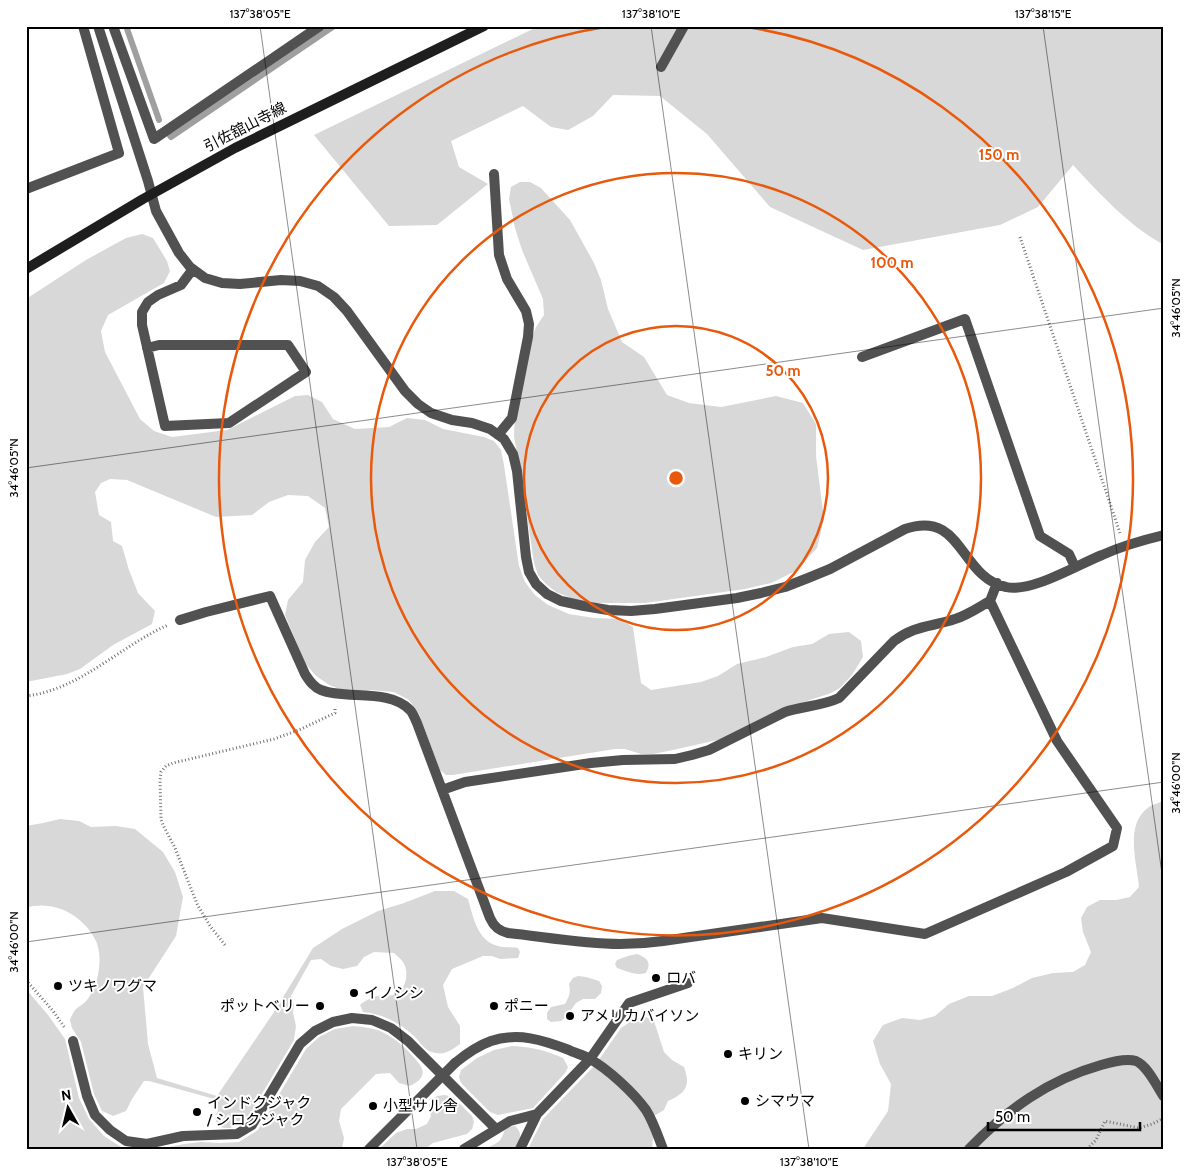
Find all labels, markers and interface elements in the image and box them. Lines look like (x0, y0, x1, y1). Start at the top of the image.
text: 137°38'05"E (229, 6, 291, 21)
text: 137°38'10"E (622, 6, 681, 21)
text: 137°38'15"E (1015, 6, 1072, 21)
street label: 引佐舘山寺線 (201, 99, 289, 155)
text: 150 m (979, 146, 1019, 164)
text: 100 m (870, 254, 914, 272)
text: 34°46'05"N (1168, 278, 1183, 338)
text: 50 m (765, 362, 801, 380)
text: 34°46'05"N (6, 438, 21, 498)
centre of rings (667, 469, 685, 487)
text: 34°46'00"N (1168, 752, 1183, 814)
text: 34°46'00"N (6, 911, 21, 973)
place label: ロバ (666, 969, 696, 987)
marker: ロバ (650, 972, 662, 984)
place label: ツキノワグマ (68, 977, 157, 995)
marker: ツキノワグマ (52, 980, 64, 992)
place label: イノシシ (364, 984, 424, 1002)
marker: イノシシ (348, 987, 360, 999)
place label: ポットベリー (220, 997, 310, 1015)
place label: ポニー (504, 997, 549, 1015)
marker: ポットベリー (314, 1000, 326, 1012)
marker: ポニー (488, 1000, 500, 1012)
place label: アメリカバイソン (580, 1007, 699, 1025)
marker: アメリカバイソン (564, 1010, 576, 1022)
place label: キリン (738, 1045, 783, 1063)
marker: キリン (722, 1048, 734, 1060)
north arrow (42, 1082, 92, 1132)
text: N (60, 1086, 72, 1105)
place label: シマウマ (755, 1092, 815, 1110)
place label: インドクジャク / シロクジャク (206, 1094, 311, 1129)
marker: シマウマ (739, 1095, 751, 1107)
place label: 小型サル舎 (383, 1097, 458, 1115)
marker: 小型サル舎 (367, 1100, 379, 1112)
scale bar (988, 1100, 1140, 1132)
marker: インドクジャク / シロクジャク (191, 1106, 203, 1118)
text: 50 m (995, 1108, 1030, 1126)
text: 137°38'05"E (386, 1154, 448, 1169)
text: 137°38'10"E (780, 1154, 839, 1169)

